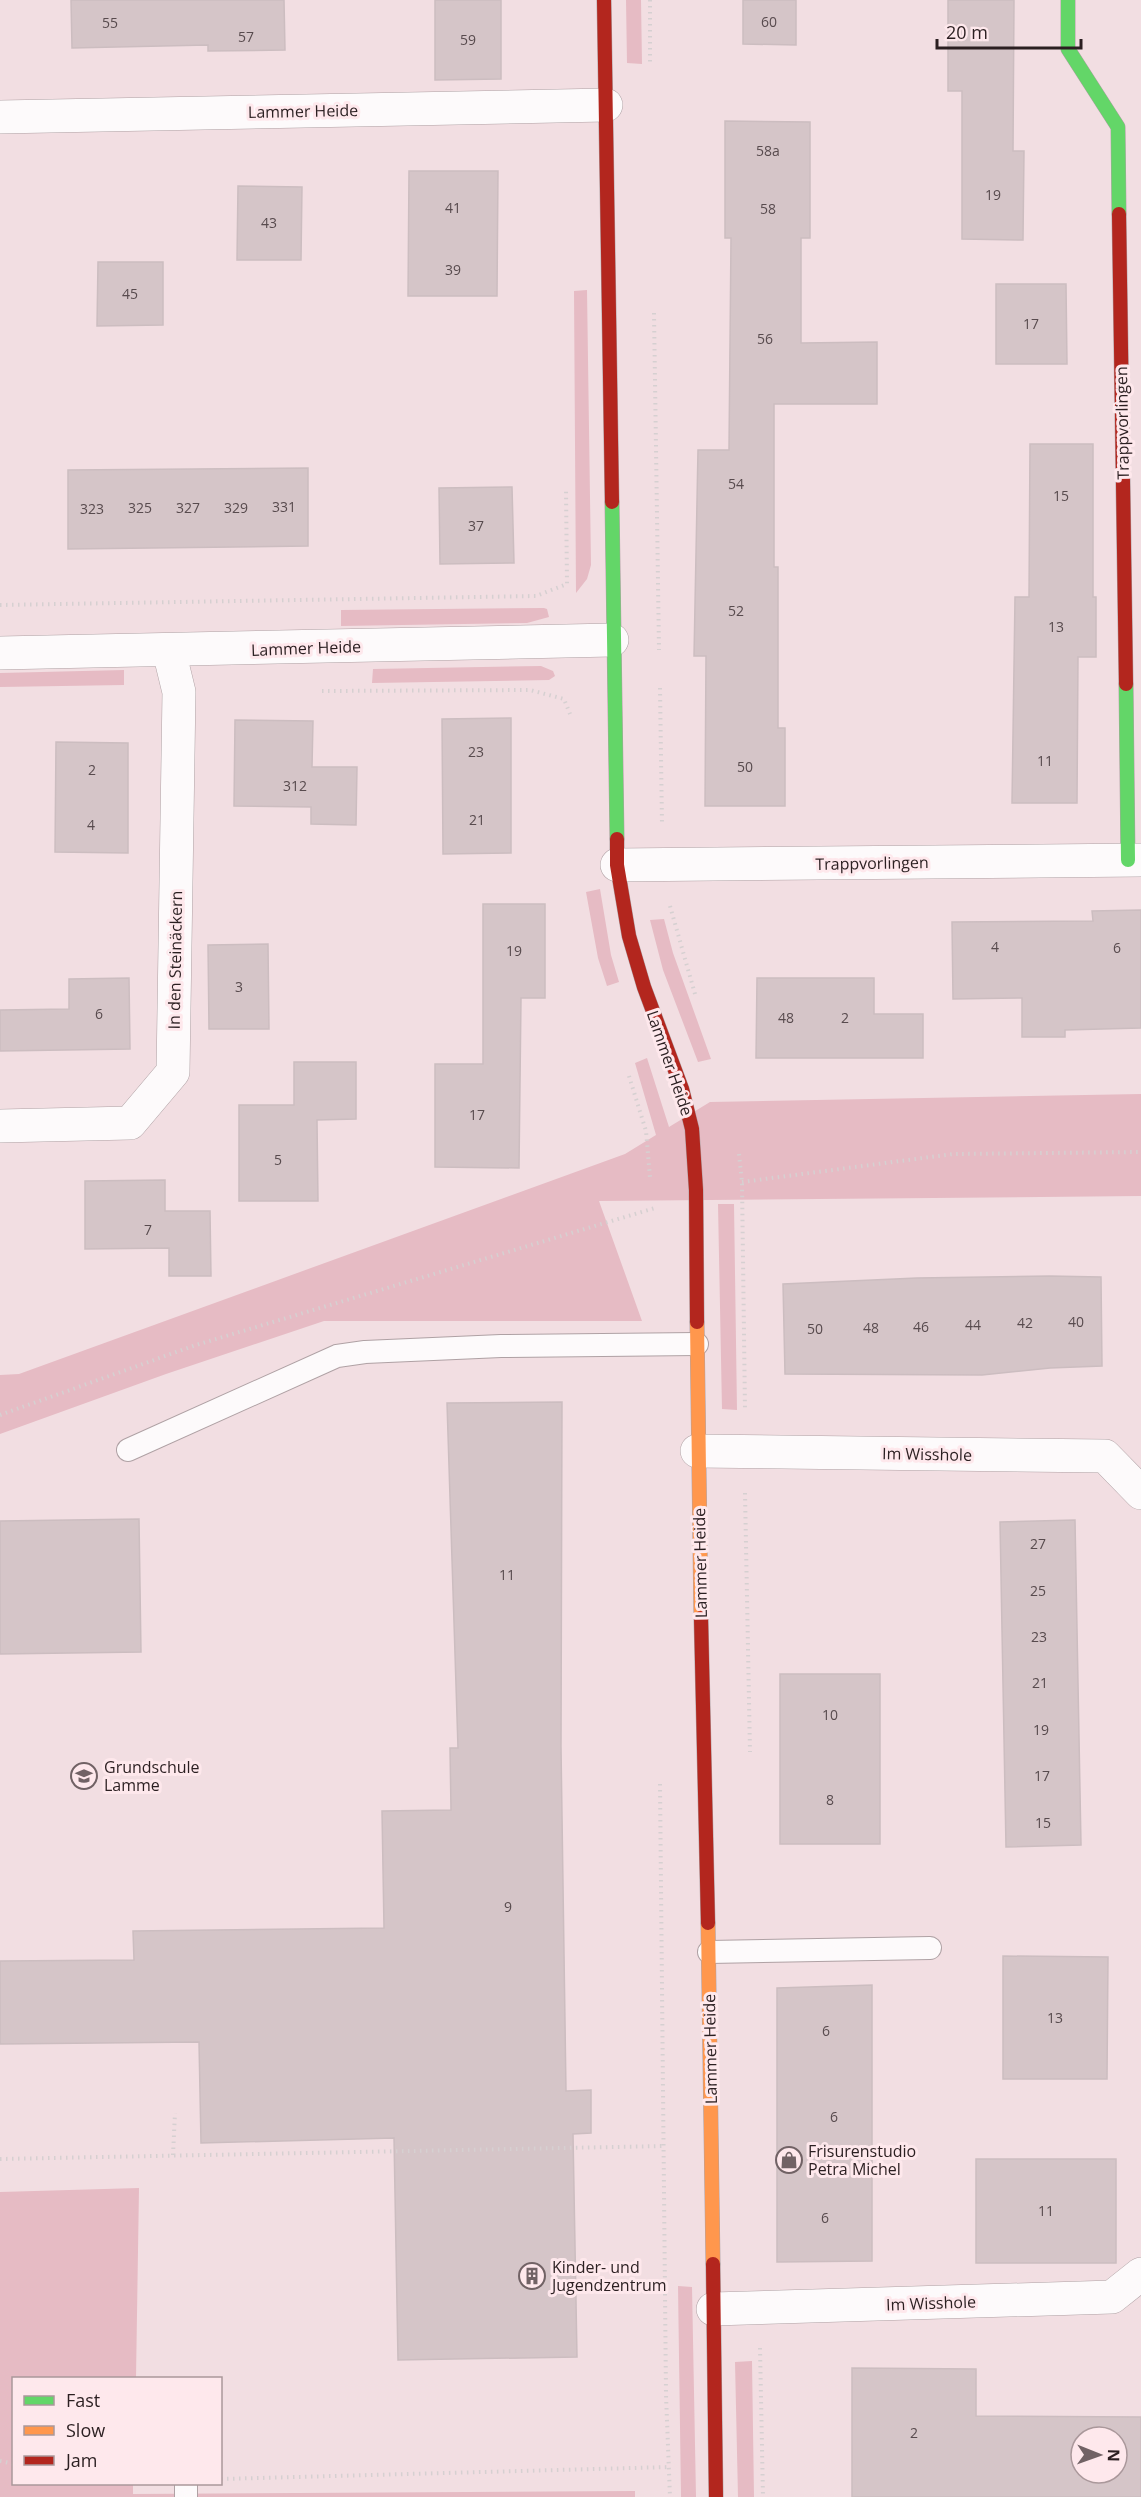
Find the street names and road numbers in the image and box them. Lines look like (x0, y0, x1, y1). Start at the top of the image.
street label: Lammer Heide (248, 99, 358, 123)
street label: Trappvorlingen (1110, 366, 1134, 480)
street label: Lammer Heide (251, 635, 361, 661)
street label: Trappvorlingen (815, 851, 929, 875)
street label: In den Steinäckern (163, 890, 187, 1030)
street label: Lammer Heide (642, 1007, 698, 1119)
street label: Im Wisshole (882, 1442, 972, 1466)
street label: Lammer Heide (688, 1508, 712, 1618)
street label: Lammer Heide (698, 1994, 722, 2104)
street label: Im Wisshole (886, 2290, 976, 2316)

